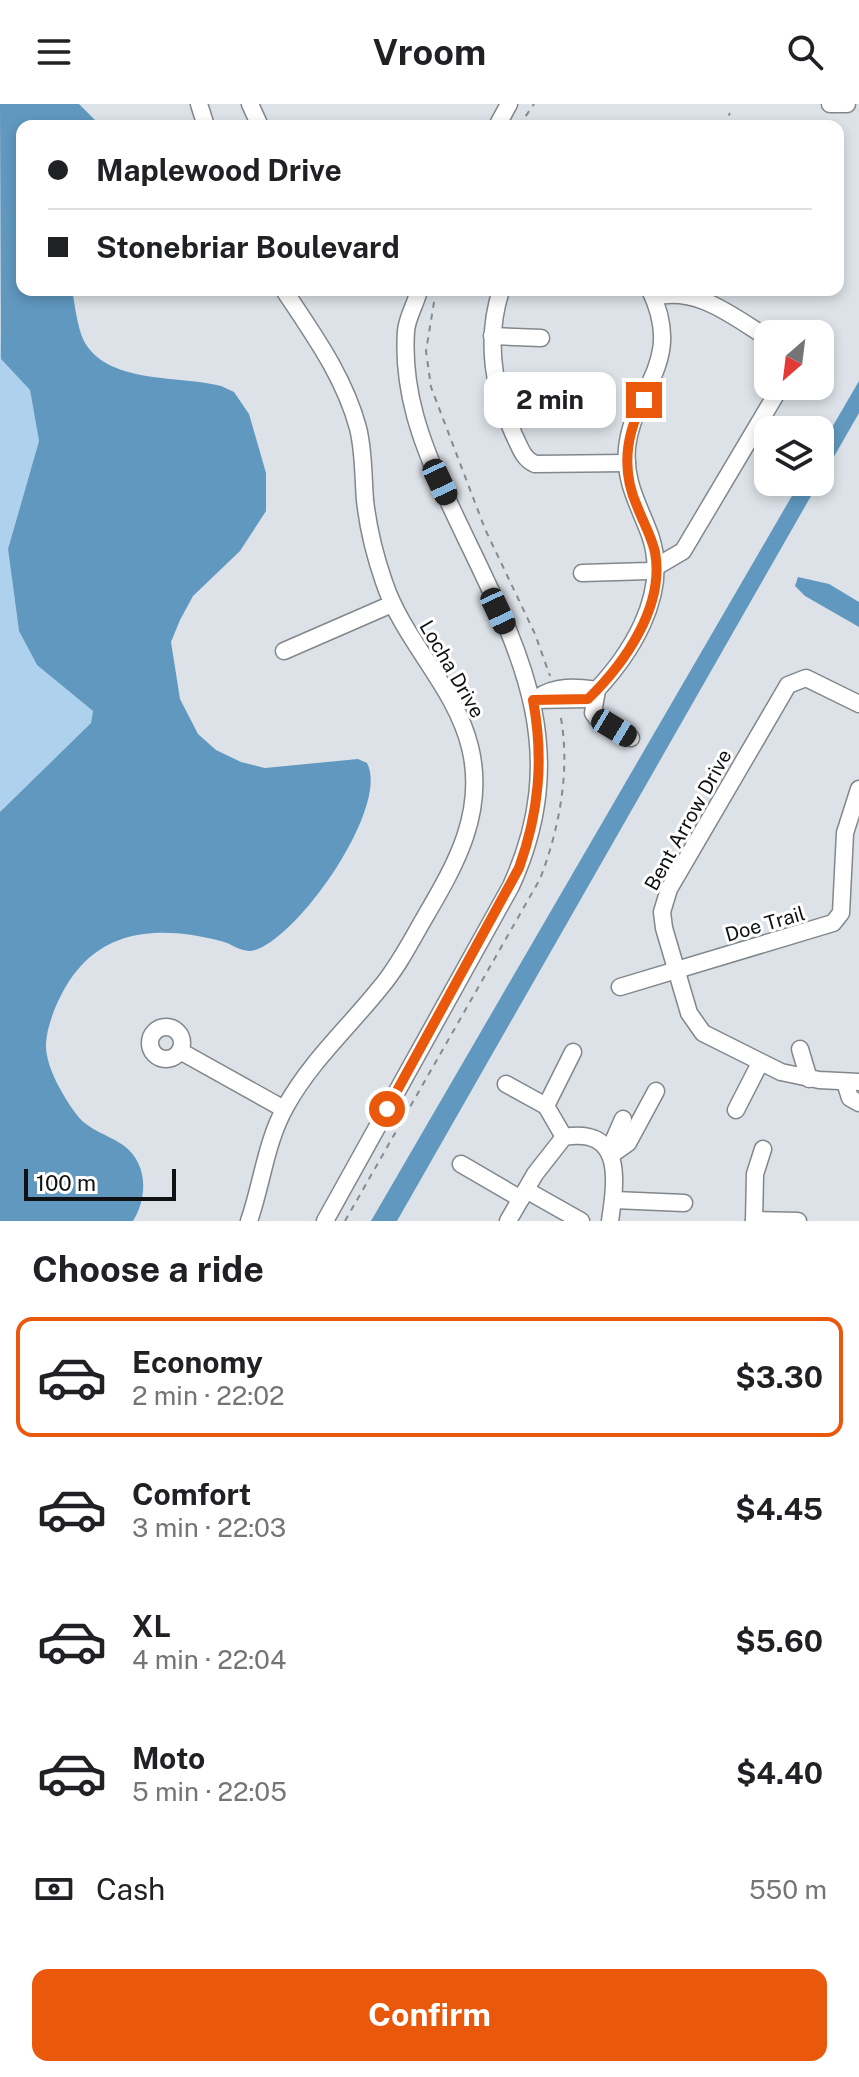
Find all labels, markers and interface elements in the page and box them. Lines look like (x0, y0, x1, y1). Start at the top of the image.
icon: menu (32, 30, 76, 74)
icon: search (783, 30, 827, 74)
text: Vroom (373, 31, 486, 73)
text: Maplewood Drive (96, 152, 342, 188)
text: Stonebriar Boulevard (96, 229, 400, 265)
north arrow (754, 320, 834, 400)
map controls (754, 320, 834, 496)
callout: 2 min (484, 372, 616, 428)
route end (626, 382, 662, 418)
text: 2 min (516, 384, 584, 415)
button: layers (754, 416, 834, 496)
car (419, 455, 461, 509)
car (477, 584, 519, 638)
street label: Locha Drive (414, 616, 490, 722)
car (587, 705, 641, 751)
street label: Bent Arrow Drive (639, 745, 737, 895)
street label: Doe Trail (722, 901, 808, 947)
route start (369, 1091, 405, 1127)
scale bar (24, 1165, 176, 1201)
text: 100 m (36, 1170, 96, 1196)
text: Choose a ride (32, 1248, 264, 1290)
icon: car (36, 1341, 108, 1413)
text: Economy (132, 1344, 263, 1380)
text: $3.30 (735, 1359, 823, 1395)
text: 2 min · 22:02 (132, 1380, 285, 1411)
icon: car (36, 1473, 108, 1545)
text: Comfort (132, 1476, 251, 1512)
text: $4.45 (735, 1491, 823, 1527)
text: 3 min · 22:03 (132, 1512, 286, 1543)
icon: car (36, 1605, 108, 1677)
text: XL (132, 1608, 171, 1644)
text: $5.60 (735, 1623, 823, 1659)
text: 4 min · 22:04 (132, 1644, 286, 1675)
icon: car (36, 1737, 108, 1809)
text: Moto (132, 1740, 205, 1776)
text: $4.40 (736, 1755, 823, 1791)
text: 5 min · 22:05 (132, 1776, 287, 1807)
icon: cash (32, 1867, 76, 1911)
text: Cash (96, 1871, 165, 1907)
text: 550 m (749, 1874, 827, 1905)
button: Confirm (32, 1969, 827, 2061)

